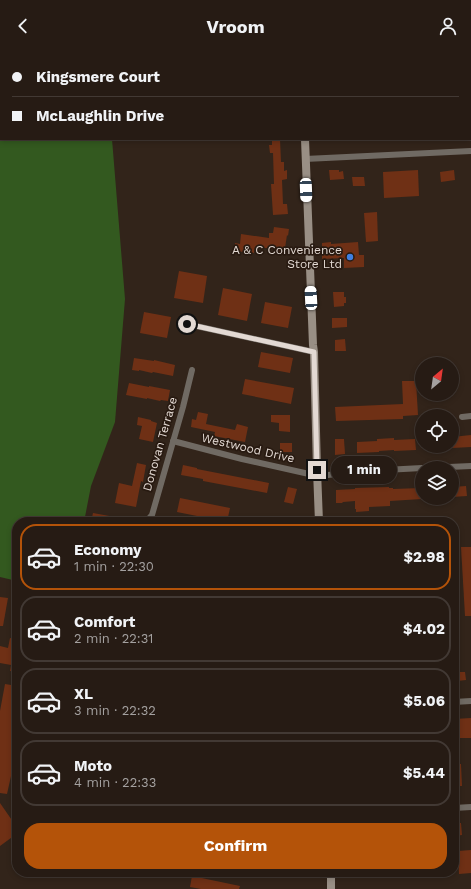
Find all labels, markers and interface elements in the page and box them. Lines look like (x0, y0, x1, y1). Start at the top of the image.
icon: back (12, 15, 34, 37)
icon: person (437, 15, 459, 37)
text: Vroom (206, 16, 265, 37)
text: Kingsmere Court (36, 68, 160, 86)
text: McLaughlin Drive (36, 107, 164, 125)
car (300, 178, 312, 202)
place label: A & C Convenience Store Ltd (232, 243, 342, 271)
marker: A & C Convenience Store Ltd (345, 252, 355, 262)
car (304, 286, 318, 310)
route start (178, 315, 196, 333)
north arrow (415, 357, 459, 401)
map controls (415, 357, 459, 505)
street label: Donovan Terrace (140, 395, 180, 493)
button: locate (415, 409, 459, 453)
street label: Westwood Drive (200, 430, 296, 466)
callout: 1 min (331, 456, 397, 484)
route end (308, 461, 326, 479)
button: layers (415, 461, 459, 505)
text: 1 min (347, 462, 381, 477)
icon: car (26, 539, 62, 575)
text: Economy (74, 541, 141, 559)
text: $2.98 (403, 548, 445, 566)
text: 1 min · 22:30 (74, 559, 154, 574)
icon: car (26, 611, 62, 647)
text: Comfort (74, 613, 135, 631)
text: $4.02 (403, 620, 445, 638)
text: 2 min · 22:31 (74, 631, 153, 646)
icon: car (26, 683, 62, 719)
text: XL (74, 685, 93, 703)
text: $5.06 (404, 692, 445, 710)
text: 3 min · 22:32 (74, 703, 156, 718)
icon: car (26, 755, 62, 791)
text: Moto (74, 757, 112, 775)
text: $5.44 (403, 764, 445, 782)
text: 4 min · 22:33 (74, 775, 156, 790)
button: Confirm (24, 823, 447, 869)

